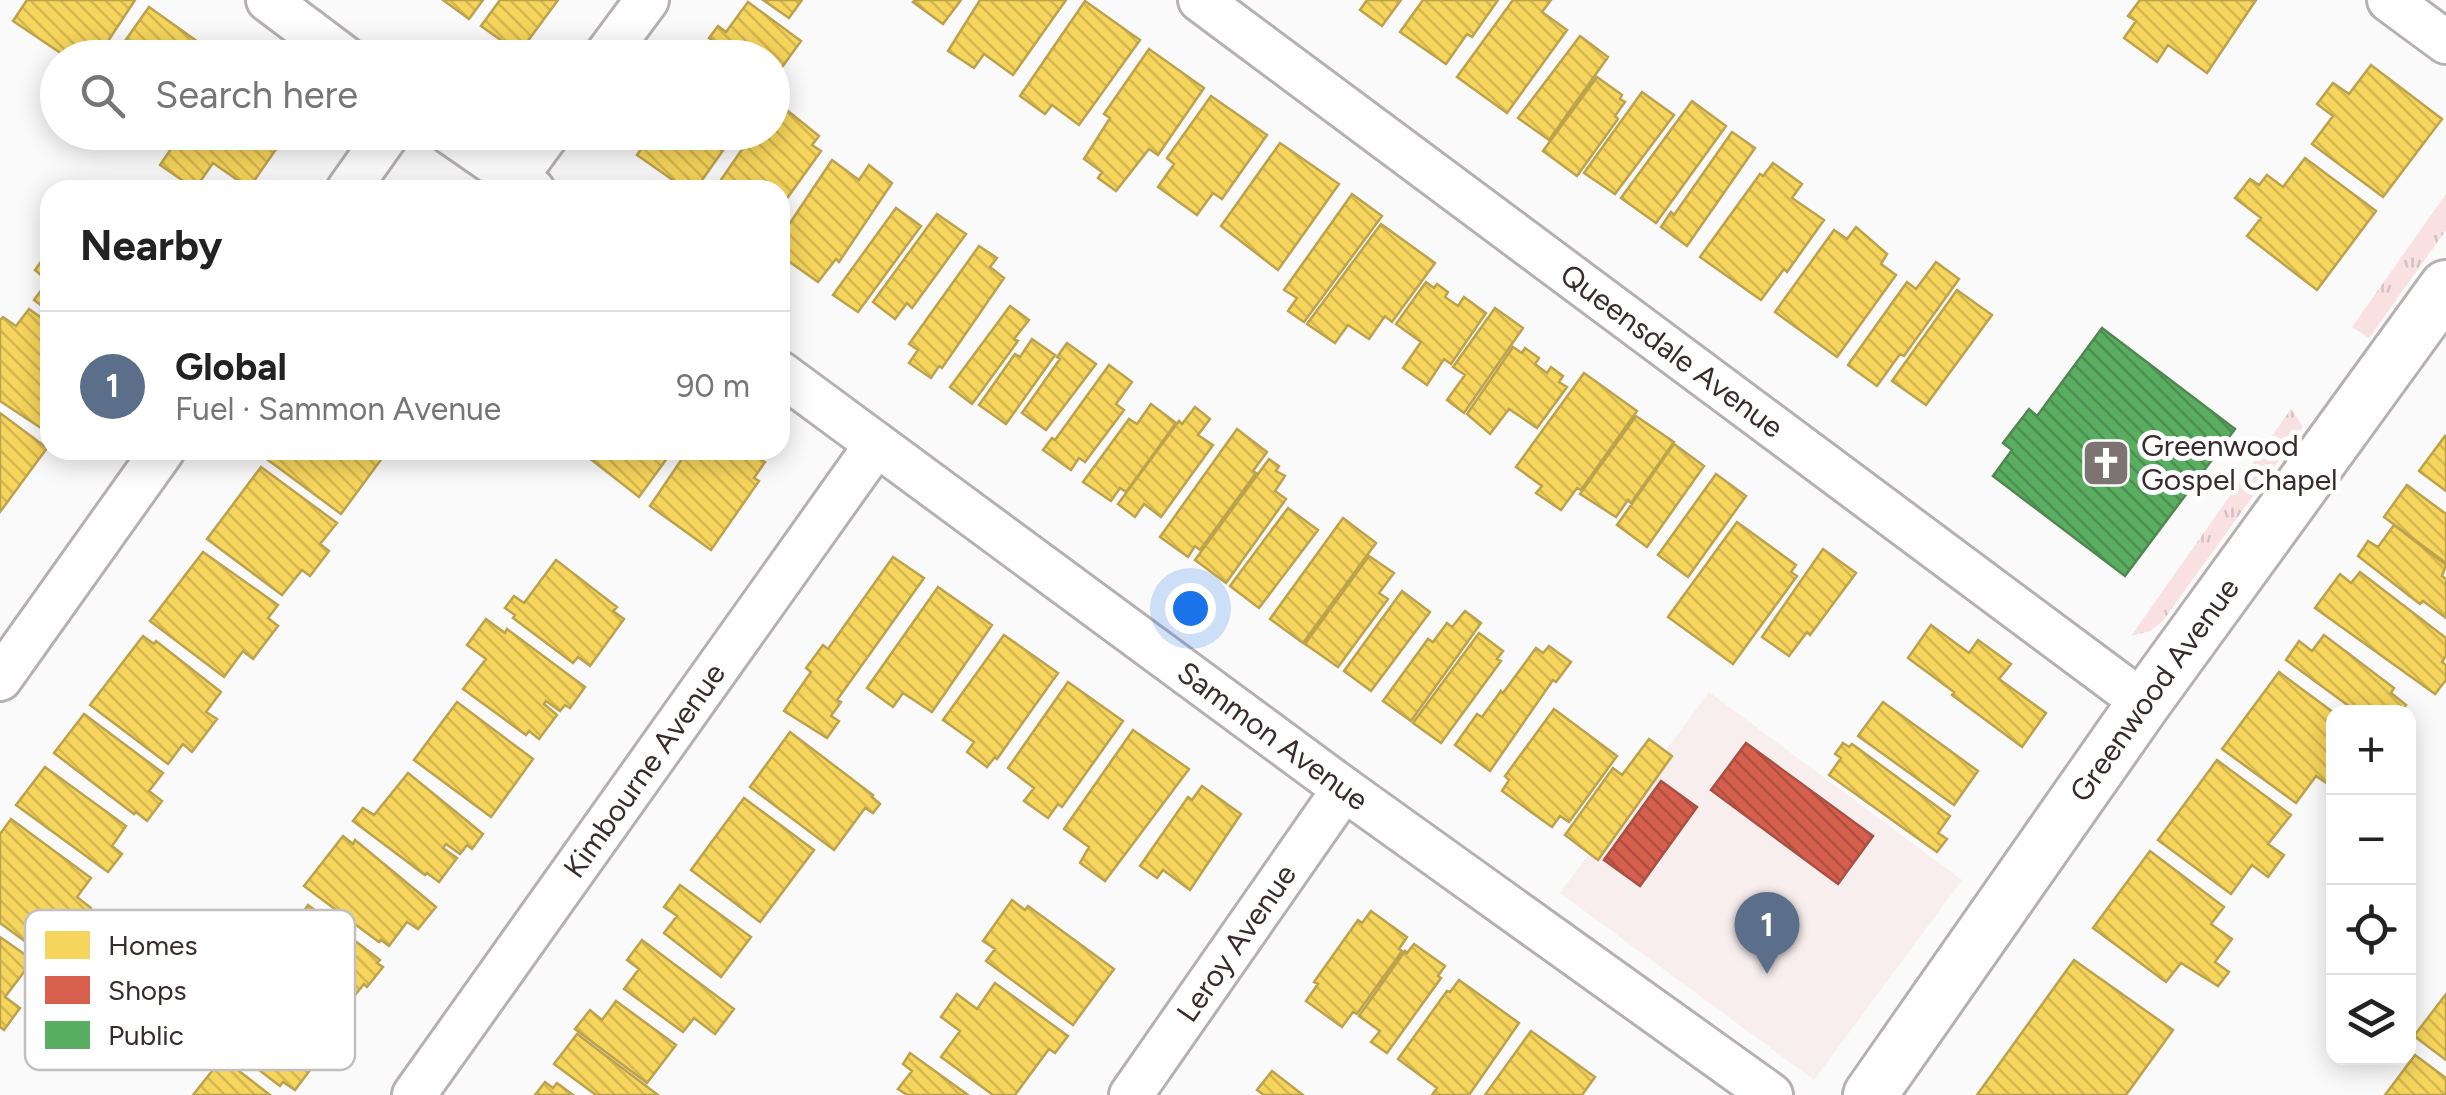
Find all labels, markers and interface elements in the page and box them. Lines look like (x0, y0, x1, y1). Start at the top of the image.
search box (40, 40, 790, 150)
icon: search (75, 68, 130, 123)
text: Search here (155, 72, 358, 118)
text: Nearby (80, 220, 222, 271)
street label: Queensdale Avenue (1553, 256, 1791, 446)
text: Global (175, 344, 287, 390)
text: 1 (106, 367, 119, 405)
text: 90 m (676, 367, 750, 405)
text: Fuel · Sammon Avenue (175, 390, 501, 428)
place label: Greenwood Gospel Chapel (2141, 427, 2338, 498)
church icon: Greenwood Gospel Chapel (2080, 437, 2132, 489)
street label: Greenwood Avenue (2062, 570, 2247, 809)
your location (1165, 583, 1216, 634)
street label: Sammon Avenue (1170, 653, 1375, 818)
street label: Kimbourne Avenue (555, 656, 733, 885)
map controls (2326, 705, 2416, 1065)
button: + (2326, 705, 2416, 795)
button: − (2326, 795, 2416, 885)
street label: Leroy Avenue (1169, 857, 1304, 1029)
button: locate (2326, 885, 2416, 975)
pin: 1 (1734, 892, 1800, 974)
legend (25, 910, 355, 1070)
text: Homes (108, 928, 197, 962)
text: Shops (108, 973, 187, 1007)
button: layers (2326, 975, 2416, 1065)
text: Public (108, 1018, 184, 1052)

